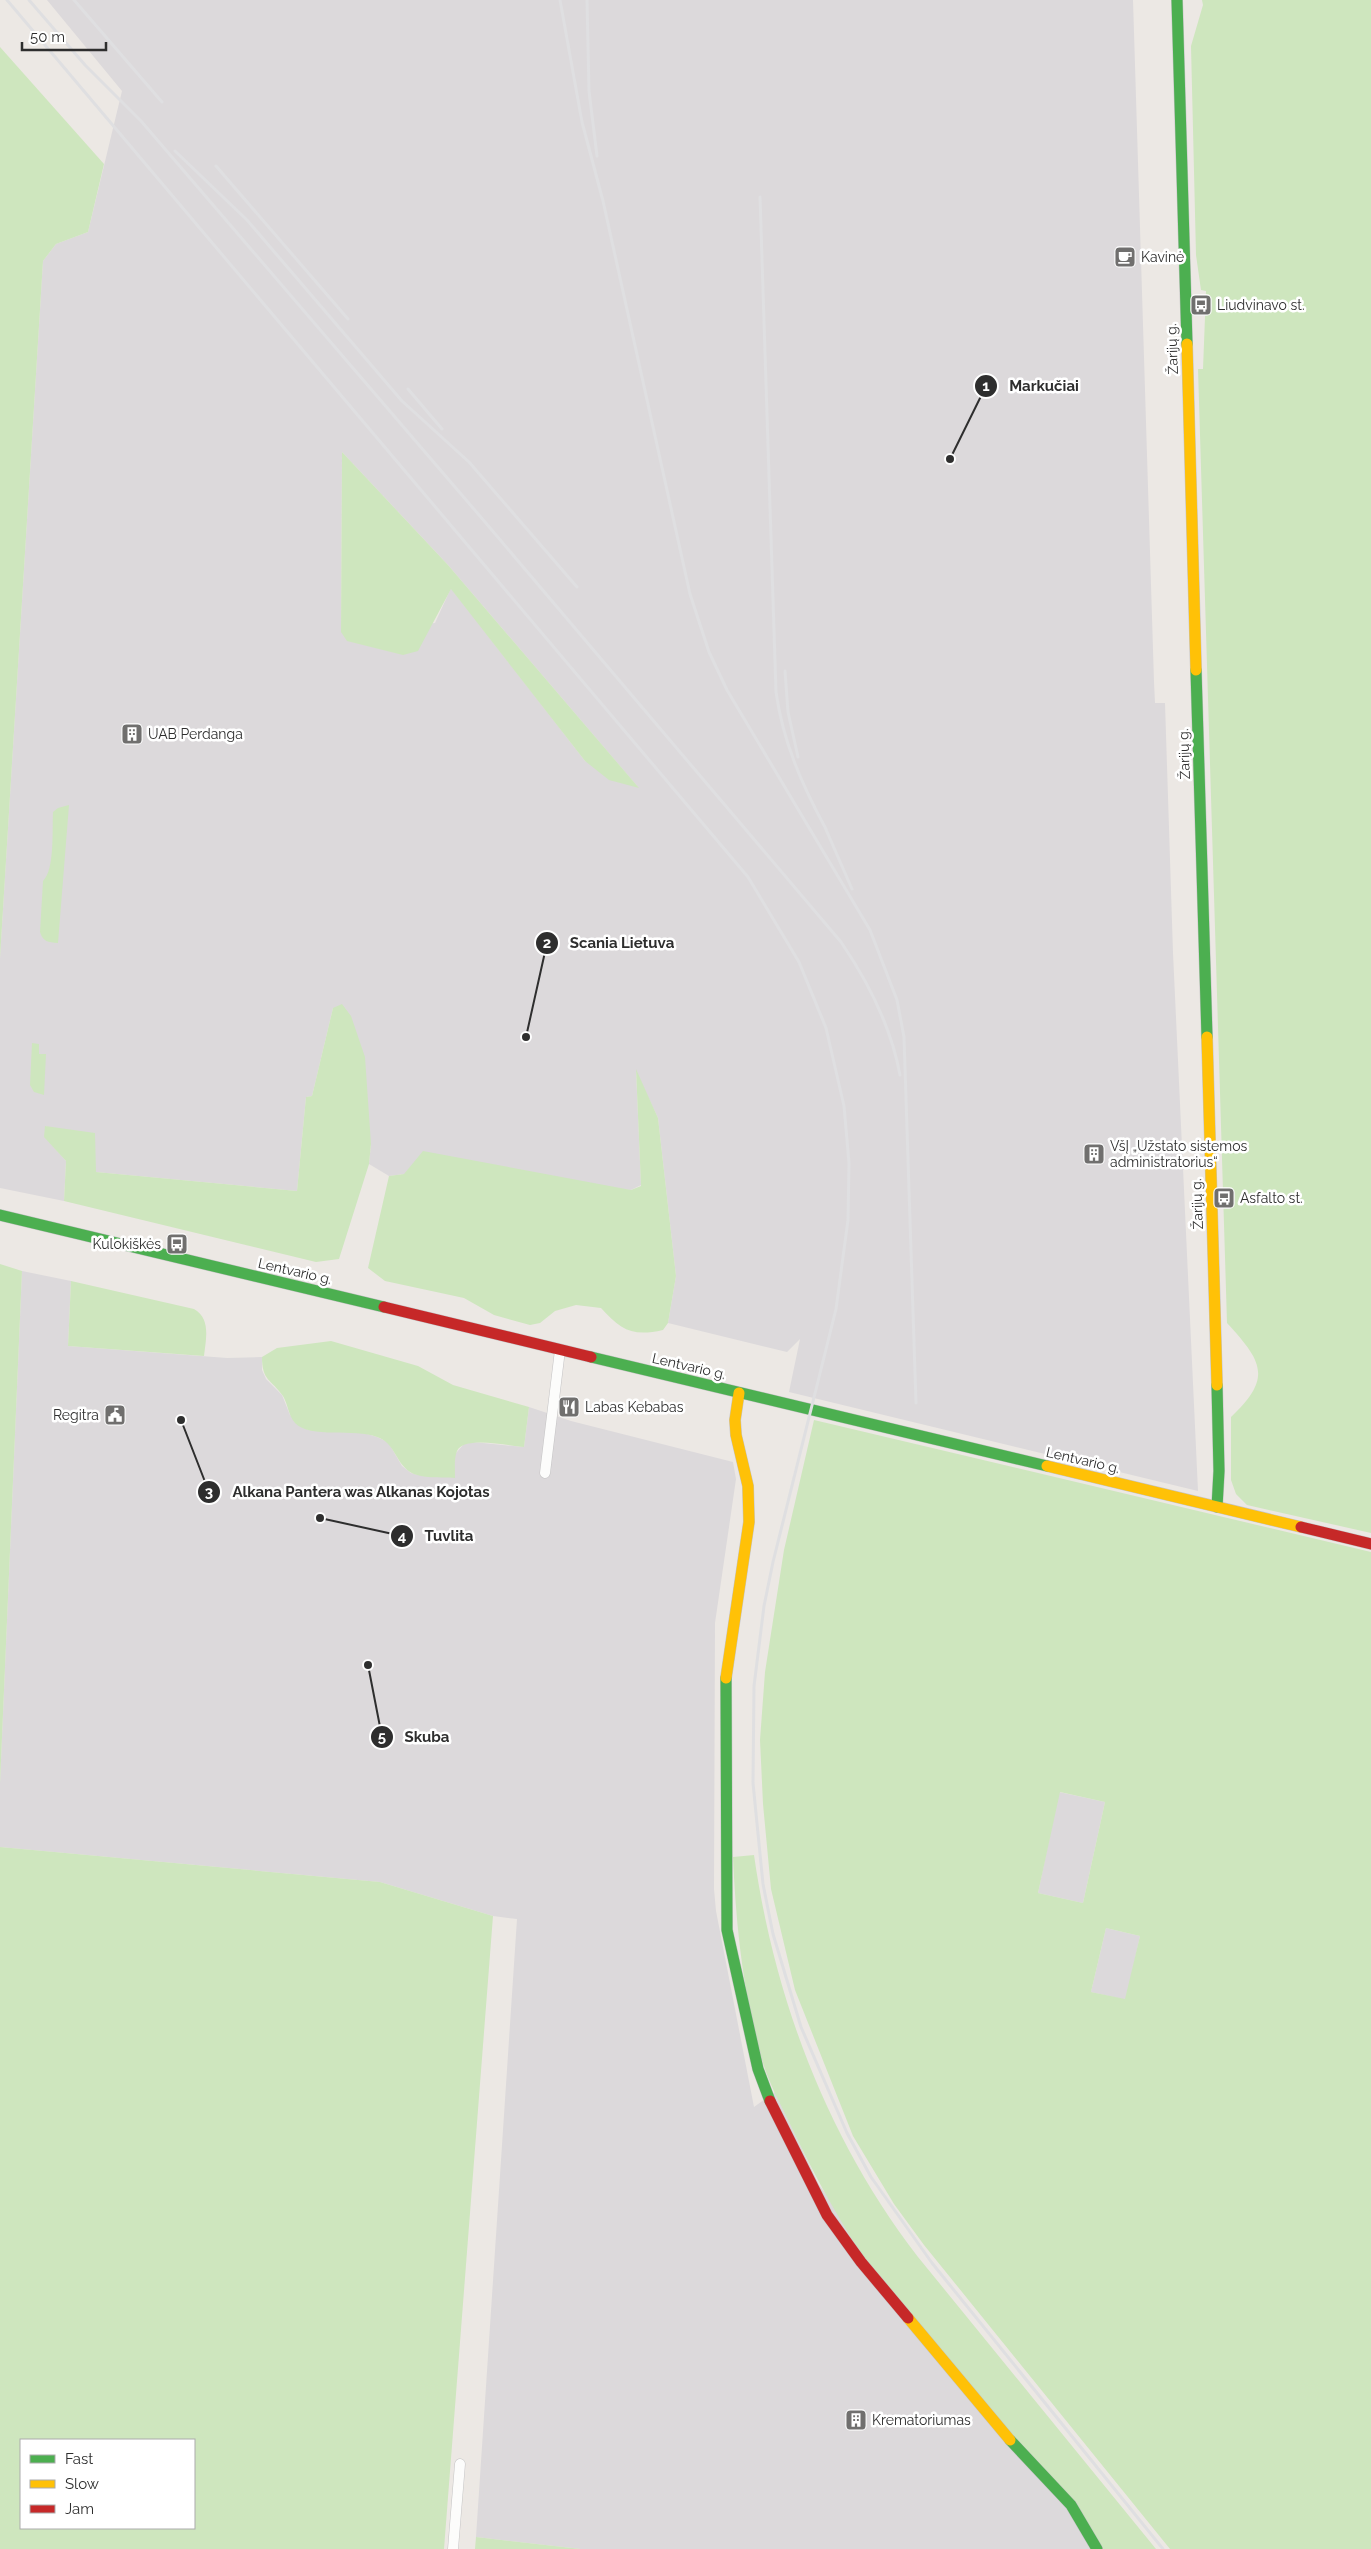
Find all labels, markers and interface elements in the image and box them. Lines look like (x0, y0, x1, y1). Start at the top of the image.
scale bar (22, 20, 106, 52)
text: 50 m (30, 28, 65, 46)
cafe icon: Kavinė (1113, 245, 1137, 269)
place label: Kavinė (1141, 249, 1184, 265)
bus stop icon: Liudvinavo st. (1189, 293, 1213, 317)
place label: Liudvinavo st. (1217, 297, 1305, 313)
street label: Žarijų g. (1162, 323, 1181, 375)
callout: Markučiai (974, 371, 1088, 401)
text: 1 (982, 377, 990, 395)
text: Markučiai (1009, 377, 1079, 395)
building icon: UAB Perdanga (120, 722, 144, 746)
place label: UAB Perdanga (148, 726, 243, 742)
street label: Žarijų g. (1174, 728, 1193, 780)
callout: Scania Lietuva (535, 928, 684, 958)
text: 2 (543, 934, 551, 952)
text: Scania Lietuva (570, 934, 675, 952)
place label: VšĮ „Užstato sistemos administratorius“ (1110, 1138, 1247, 1170)
building icon: VšĮ „Užstato sistemos administratorius“ (1082, 1142, 1106, 1166)
street label: Žarijų g. (1187, 1178, 1206, 1230)
bus stop icon: Asfalto st. (1212, 1186, 1236, 1210)
place label: Asfalto st. (1240, 1190, 1303, 1206)
bus stop icon: Kulokiškės (165, 1232, 189, 1256)
place label: Kulokiškės (93, 1236, 161, 1252)
street label: Lentvario g. (257, 1255, 333, 1287)
street label: Lentvario g. (651, 1350, 727, 1382)
restaurant icon: Labas Kebabas (557, 1395, 581, 1419)
place label: Labas Kebabas (585, 1399, 684, 1415)
public building icon: Regitra (103, 1403, 127, 1427)
place label: Regitra (53, 1407, 99, 1423)
street label: Lentvario g. (1045, 1444, 1121, 1476)
callout: Alkana Pantera was Alkanas Kojotas (197, 1477, 500, 1507)
text: 3 (205, 1483, 213, 1501)
text: Alkana Pantera was Alkanas Kojotas (232, 1483, 490, 1501)
callout: Tuvlita (389, 1521, 483, 1551)
text: 4 (398, 1527, 407, 1545)
text: Tuvlita (425, 1527, 474, 1545)
callout: Skuba (369, 1722, 459, 1752)
text: 5 (378, 1728, 386, 1746)
text: Skuba (405, 1728, 450, 1746)
building icon: Krematoriumas (844, 2408, 868, 2432)
place label: Krematoriumas (872, 2412, 971, 2428)
legend (20, 2439, 195, 2529)
text: Fast (65, 2450, 93, 2468)
text: Slow (65, 2475, 99, 2493)
text: Jam (65, 2500, 94, 2518)

